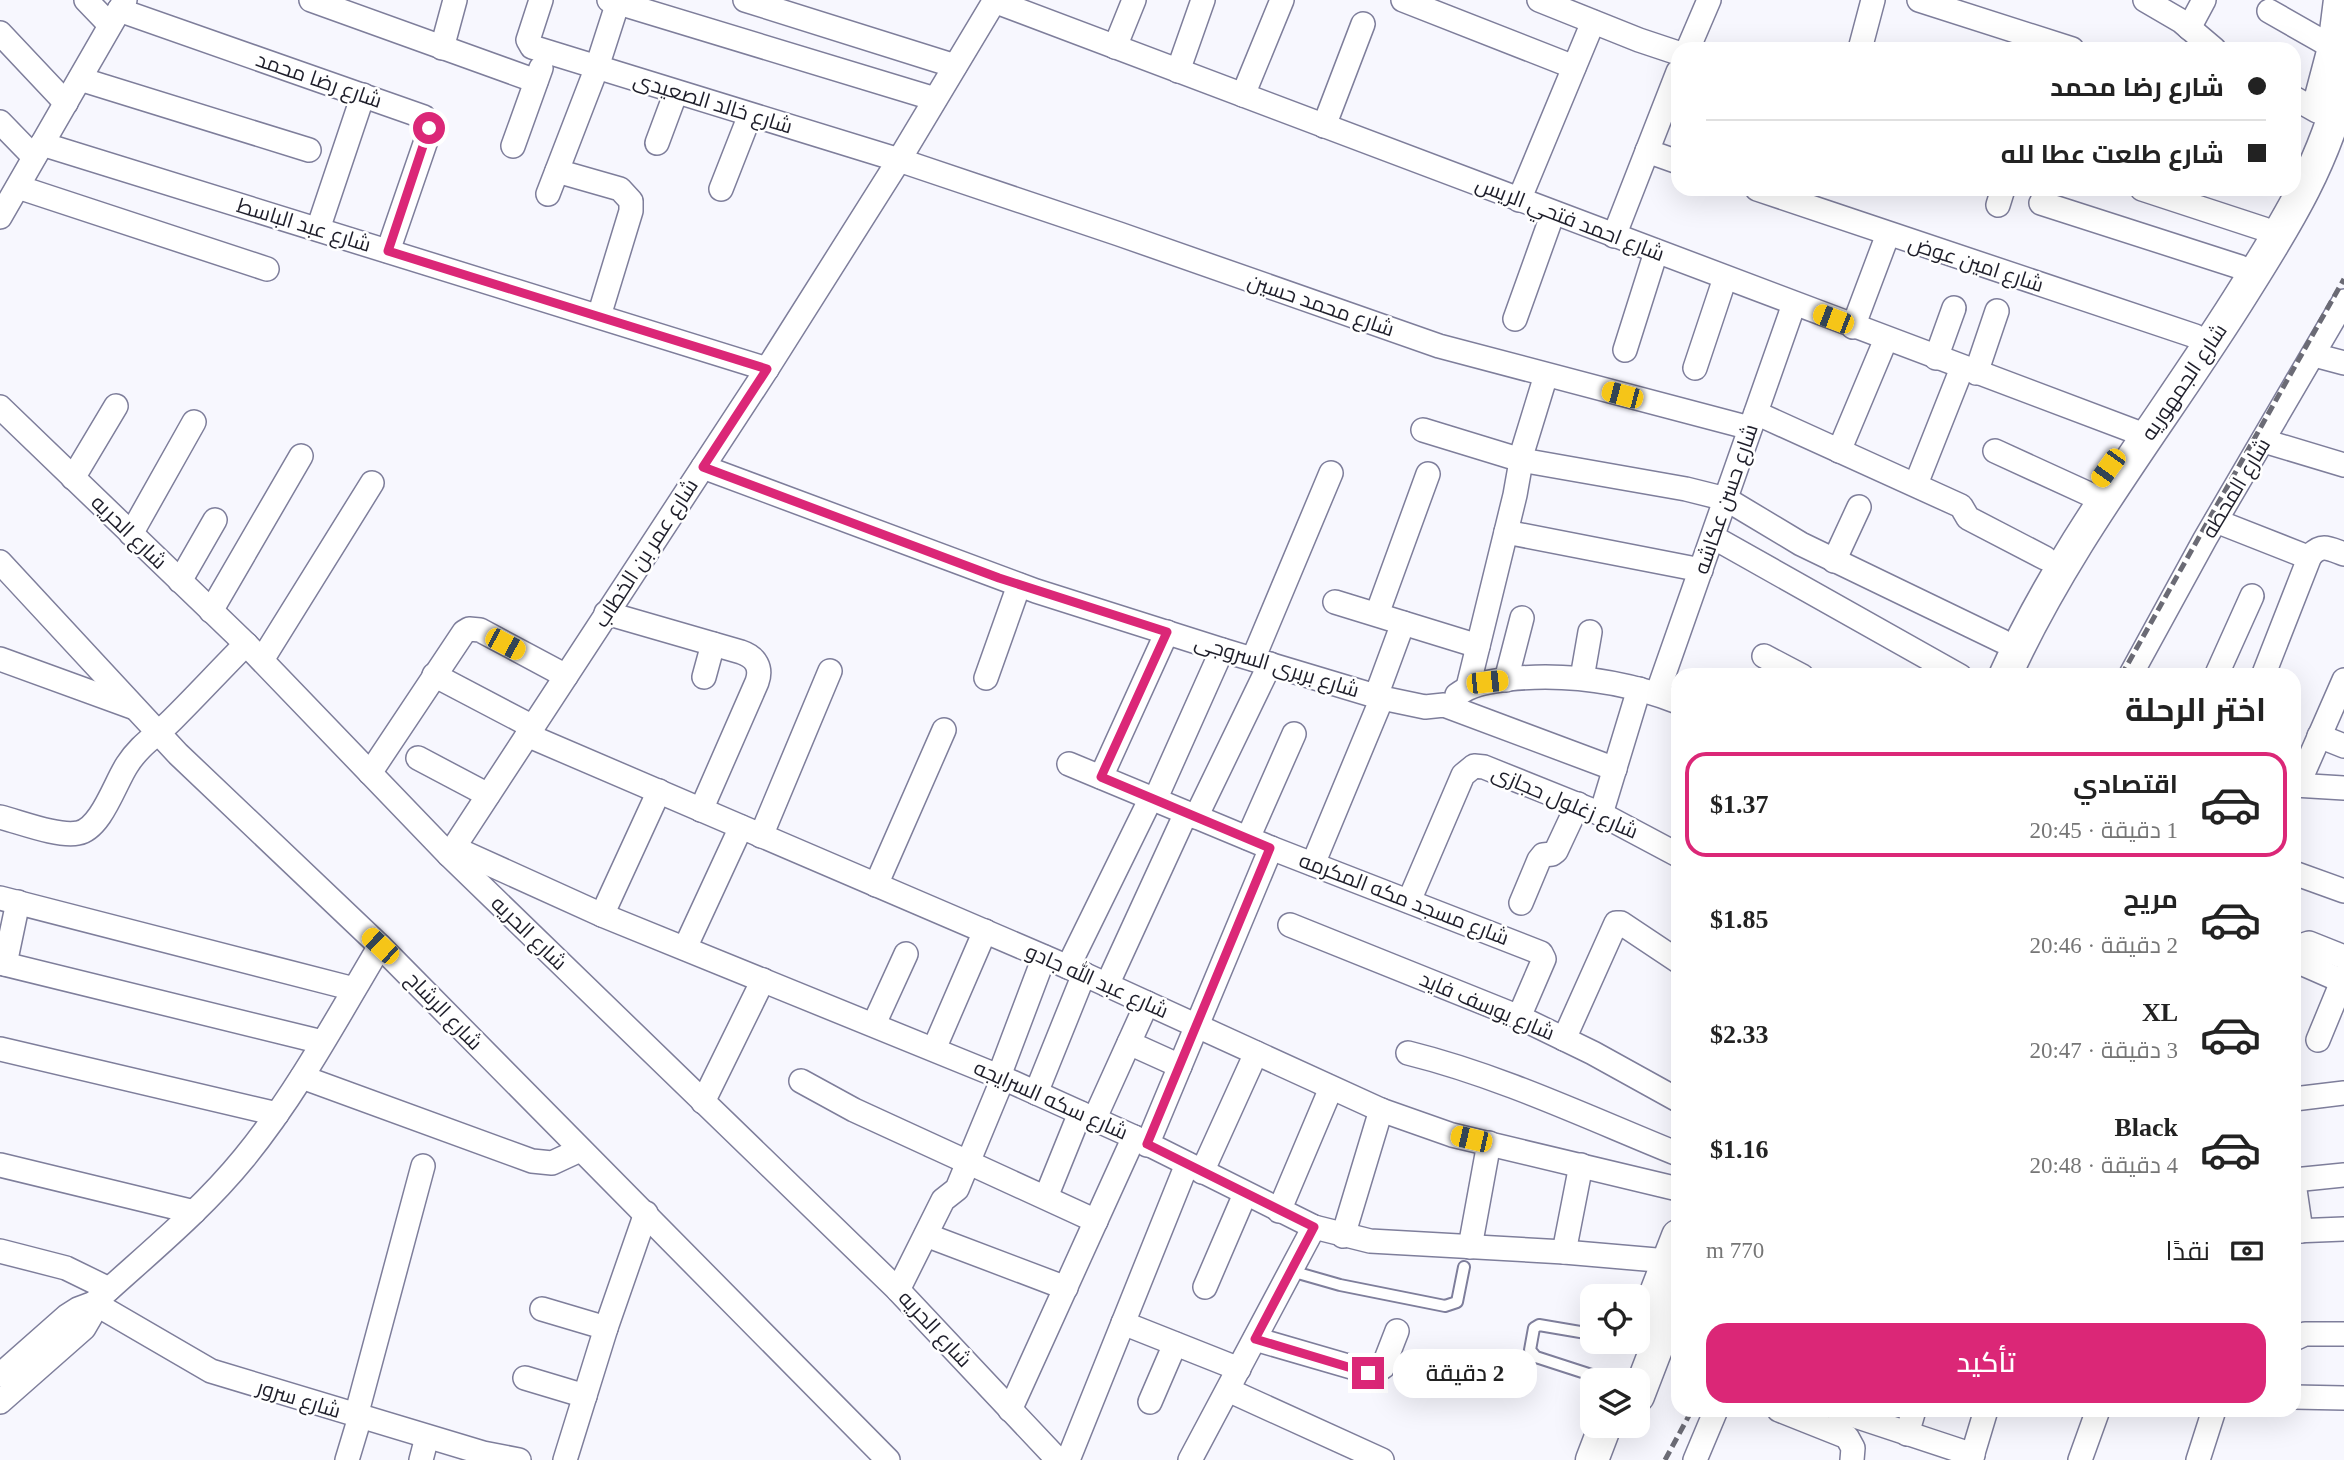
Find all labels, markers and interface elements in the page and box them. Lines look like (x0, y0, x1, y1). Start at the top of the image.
street label: شارع رضا محمد (252, 47, 385, 115)
street label: شارع خالد الصعيدى (630, 67, 795, 141)
text: شارع رضا محمد (2050, 73, 2224, 102)
route start (413, 112, 445, 144)
text: شارع طلعت عطا لله (2001, 140, 2224, 169)
street label: شارع احمد فتحي الريس (1471, 172, 1668, 270)
street label: شارع عبد الباسط (233, 193, 374, 259)
street label: شارع امين عوض (1905, 231, 2047, 299)
street label: شارع محمد حسين (1244, 269, 1397, 343)
car (1810, 302, 1857, 336)
street label: شارع الجمهوريه (2136, 319, 2233, 446)
car (1599, 379, 1646, 411)
street label: شارع حسن عكاشه (1689, 421, 1765, 578)
street label: شارع المحطه (2197, 434, 2277, 543)
car (2088, 445, 2129, 491)
street label: شارع عمر بن الخطاب (589, 474, 705, 633)
street label: شارع الحريه (85, 490, 172, 575)
car (482, 625, 529, 663)
street label: شارع بربرى السروجى (1191, 630, 1362, 704)
car (1466, 669, 1509, 695)
text: اختر الرحلة (2125, 692, 2266, 728)
street label: شارع زغلول حجازى (1487, 760, 1642, 845)
text: اقتصادي (2073, 770, 2178, 799)
icon: car (2199, 773, 2262, 836)
text: $1.37 (1710, 790, 1769, 819)
text: 1 دقيقة · 20:45 (2029, 818, 2178, 843)
street label: شارع مسجد مكه المكرمه (1295, 848, 1512, 952)
text: مريح (2123, 885, 2178, 914)
icon: car (2199, 888, 2262, 951)
street label: شارع الحريه (485, 891, 572, 976)
text: $1.85 (1710, 905, 1769, 934)
car (358, 924, 403, 968)
text: 2 دقيقة · 20:46 (2029, 933, 2178, 958)
street label: شارع عبد الله جادو (1021, 937, 1173, 1025)
street label: شارع الرشاح (399, 967, 487, 1056)
street label: شارع يوسف فايد (1415, 967, 1558, 1047)
text: XL (2142, 998, 2178, 1027)
icon: car (2199, 1003, 2262, 1066)
text: $2.33 (1710, 1020, 1769, 1049)
text: 3 دقيقة · 20:47 (2029, 1038, 2178, 1063)
street label: شارع سكه السرايجه (969, 1055, 1132, 1147)
text: Black (2114, 1113, 2178, 1142)
icon: car (2199, 1118, 2262, 1181)
car (1449, 1124, 1494, 1154)
text: $1.16 (1710, 1135, 1769, 1164)
text: 4 دقيقة · 20:48 (2029, 1153, 2178, 1178)
icon: cash (2228, 1232, 2266, 1270)
text: نقدًا (2166, 1237, 2210, 1266)
text: 770 m (1706, 1238, 1764, 1263)
map controls (1580, 1284, 1650, 1438)
button: locate (1580, 1284, 1650, 1354)
street label: شارع الحريه (892, 1286, 976, 1374)
button: تأكيد (1706, 1323, 2266, 1403)
callout: 2 دقيقة (1392, 1348, 1536, 1398)
route end (1352, 1357, 1384, 1389)
text: 2 دقيقة (1426, 1361, 1504, 1386)
button: layers (1580, 1368, 1650, 1438)
street label: شارع سرور (253, 1375, 344, 1425)

